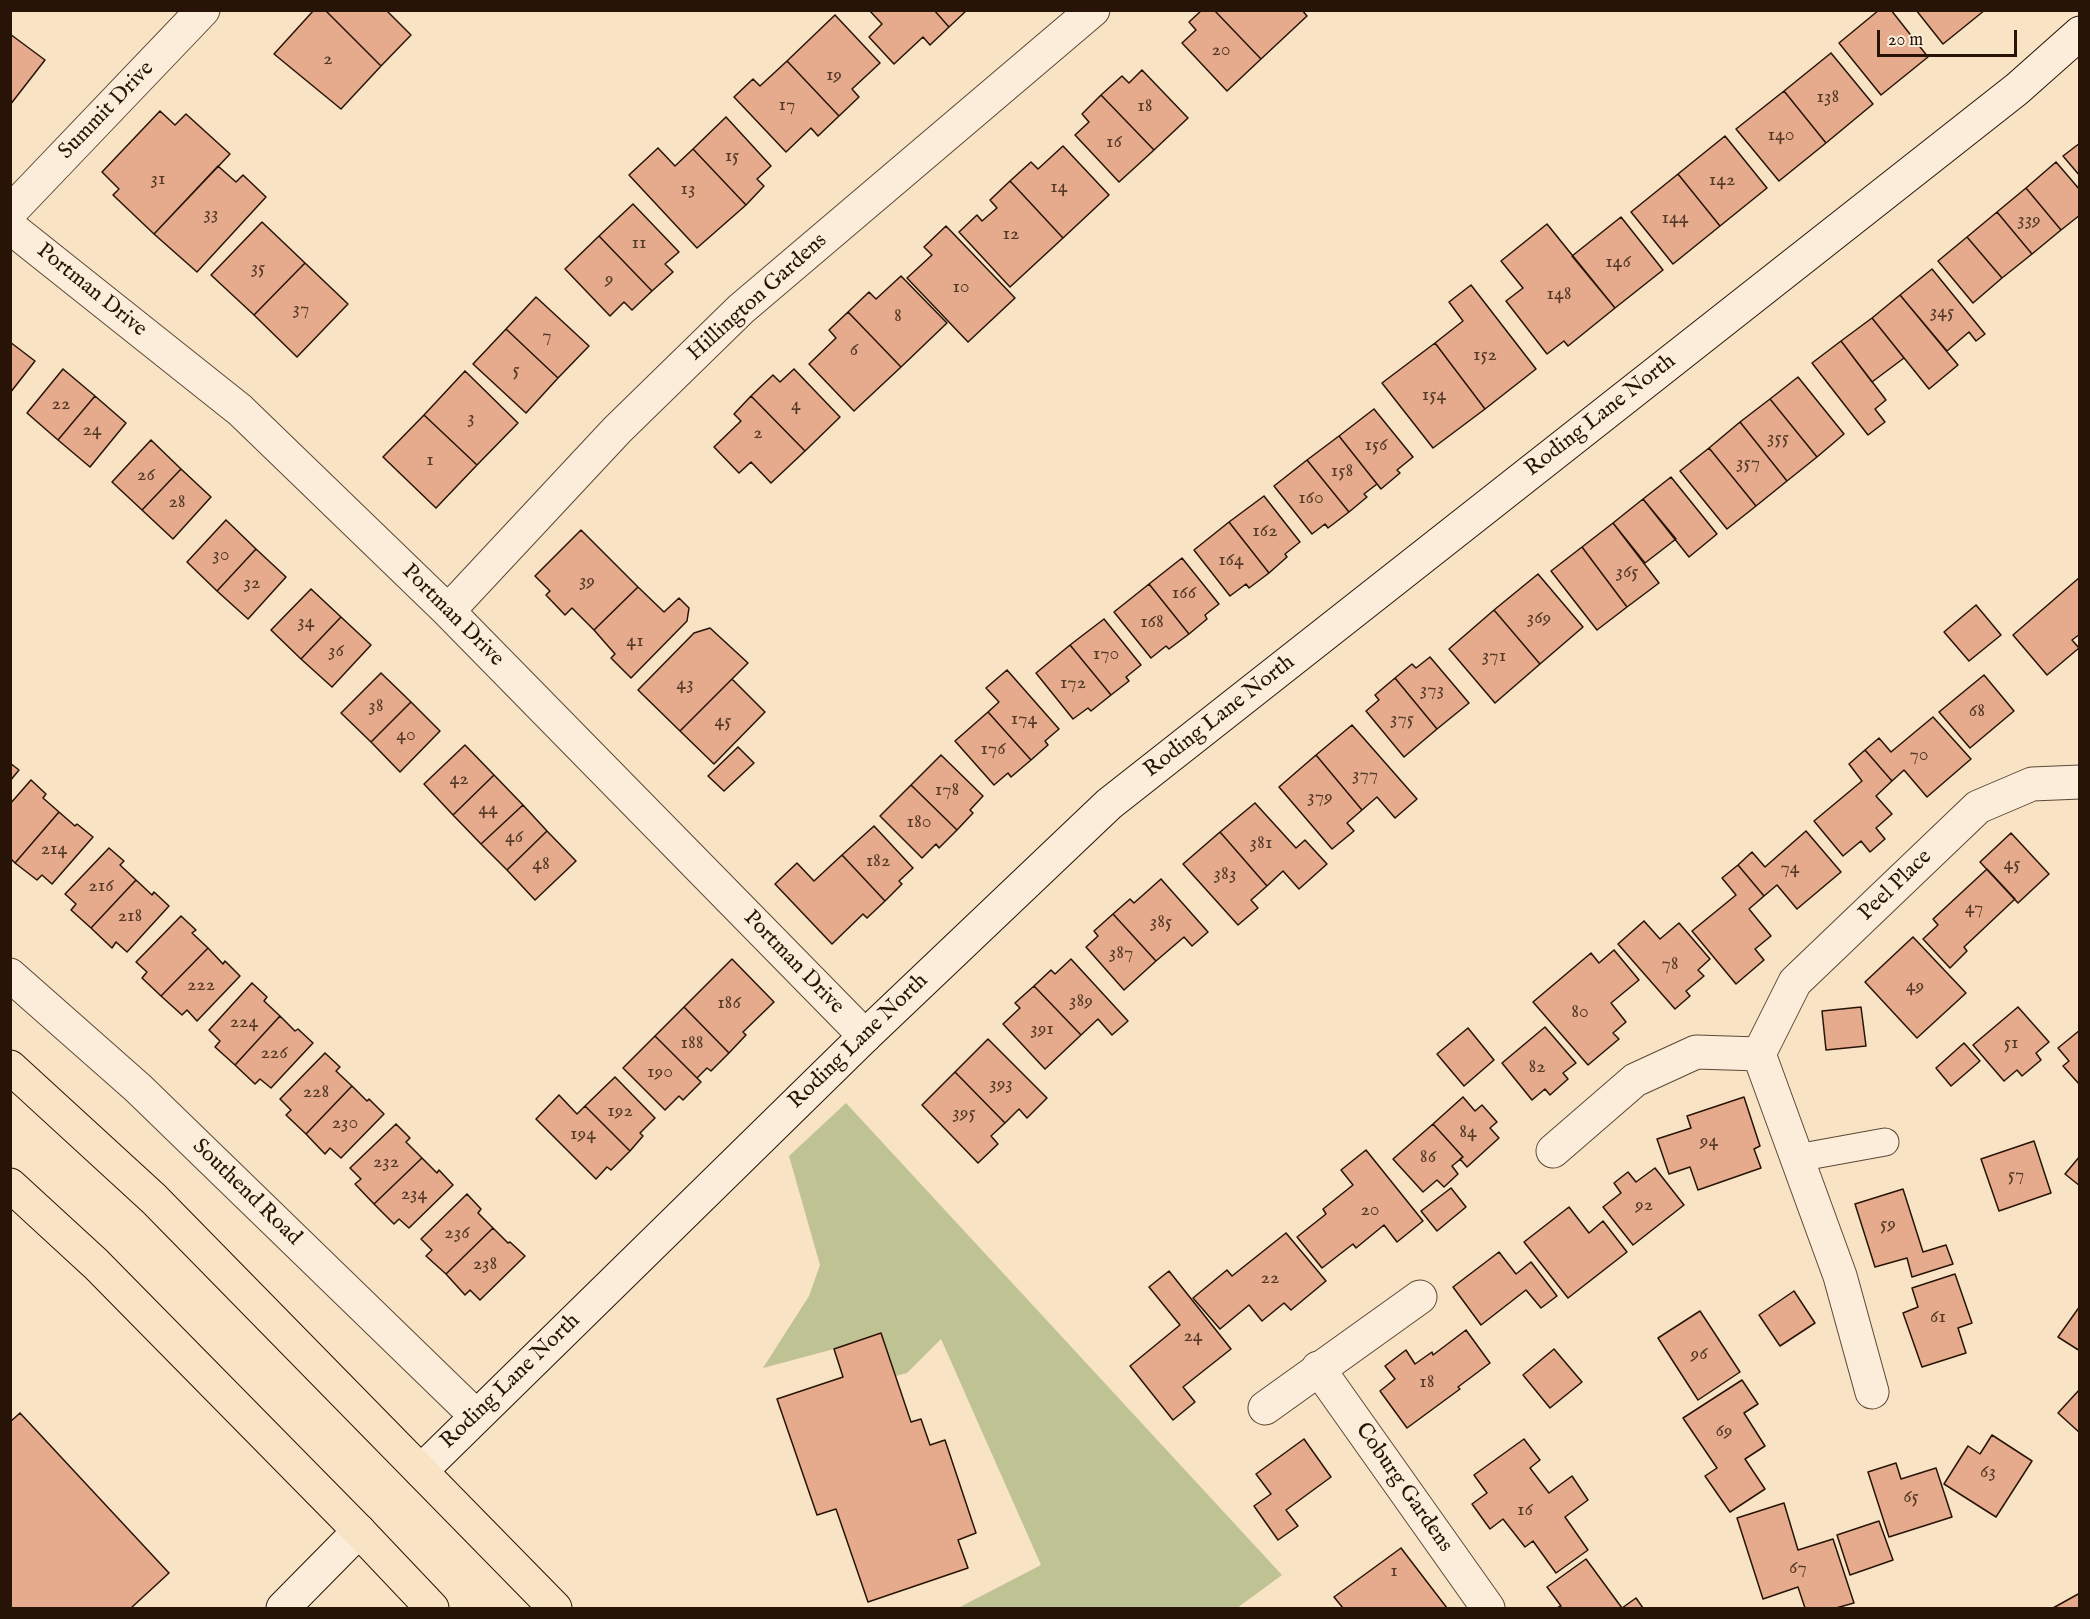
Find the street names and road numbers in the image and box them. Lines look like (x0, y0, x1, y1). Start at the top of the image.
street label: Summit Drive (54, 56, 160, 166)
street label: Hillington Gardens (683, 228, 833, 368)
street label: Portman Drive (31, 239, 151, 343)
street label: Roding Lane North (1520, 349, 1682, 483)
street label: Portman Drive (395, 559, 509, 673)
street label: Roding Lane North (1139, 650, 1301, 784)
street label: Peel Place (1854, 845, 1938, 927)
street label: Portman Drive (737, 906, 849, 1020)
street label: Roding Lane North (784, 969, 934, 1115)
street label: Southend Road (186, 1134, 306, 1252)
street label: Roding Lane North (436, 1309, 586, 1455)
street label: Coburg Gardens (1349, 1418, 1457, 1558)

